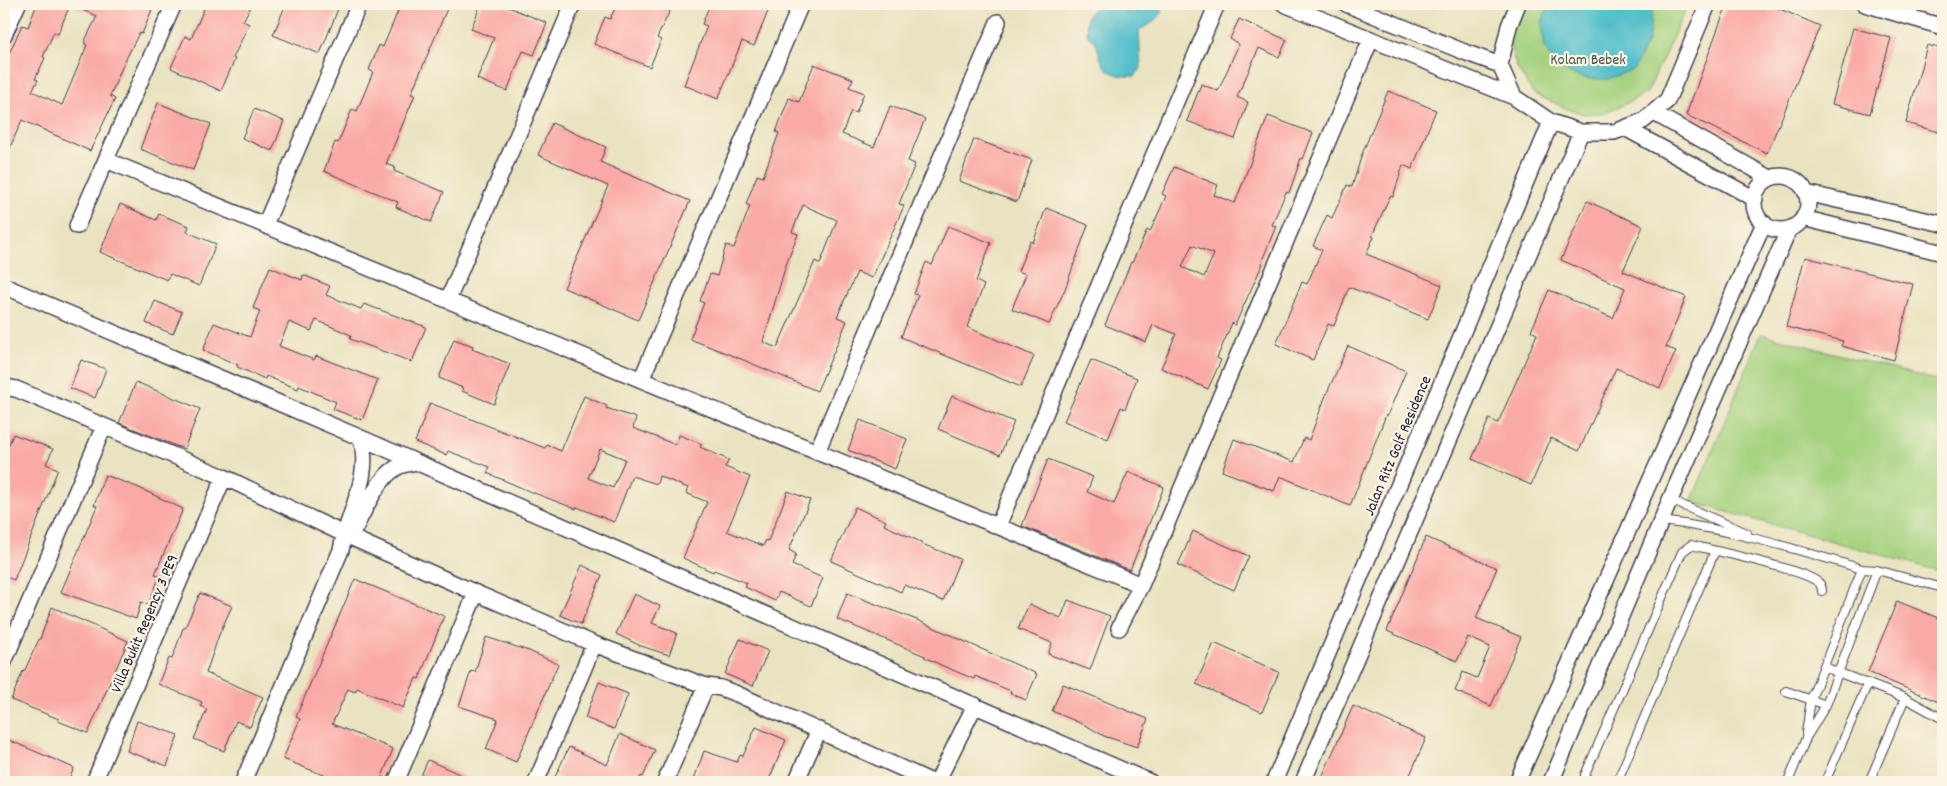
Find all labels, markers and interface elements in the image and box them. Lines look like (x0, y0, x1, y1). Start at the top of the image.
park label: Kolam Bebek (1550, 49, 1626, 72)
street label: Jalan Ritz Golf Residence (1358, 372, 1438, 520)
street label: Villa Bukit Regency 3 PE9 (106, 551, 185, 697)

